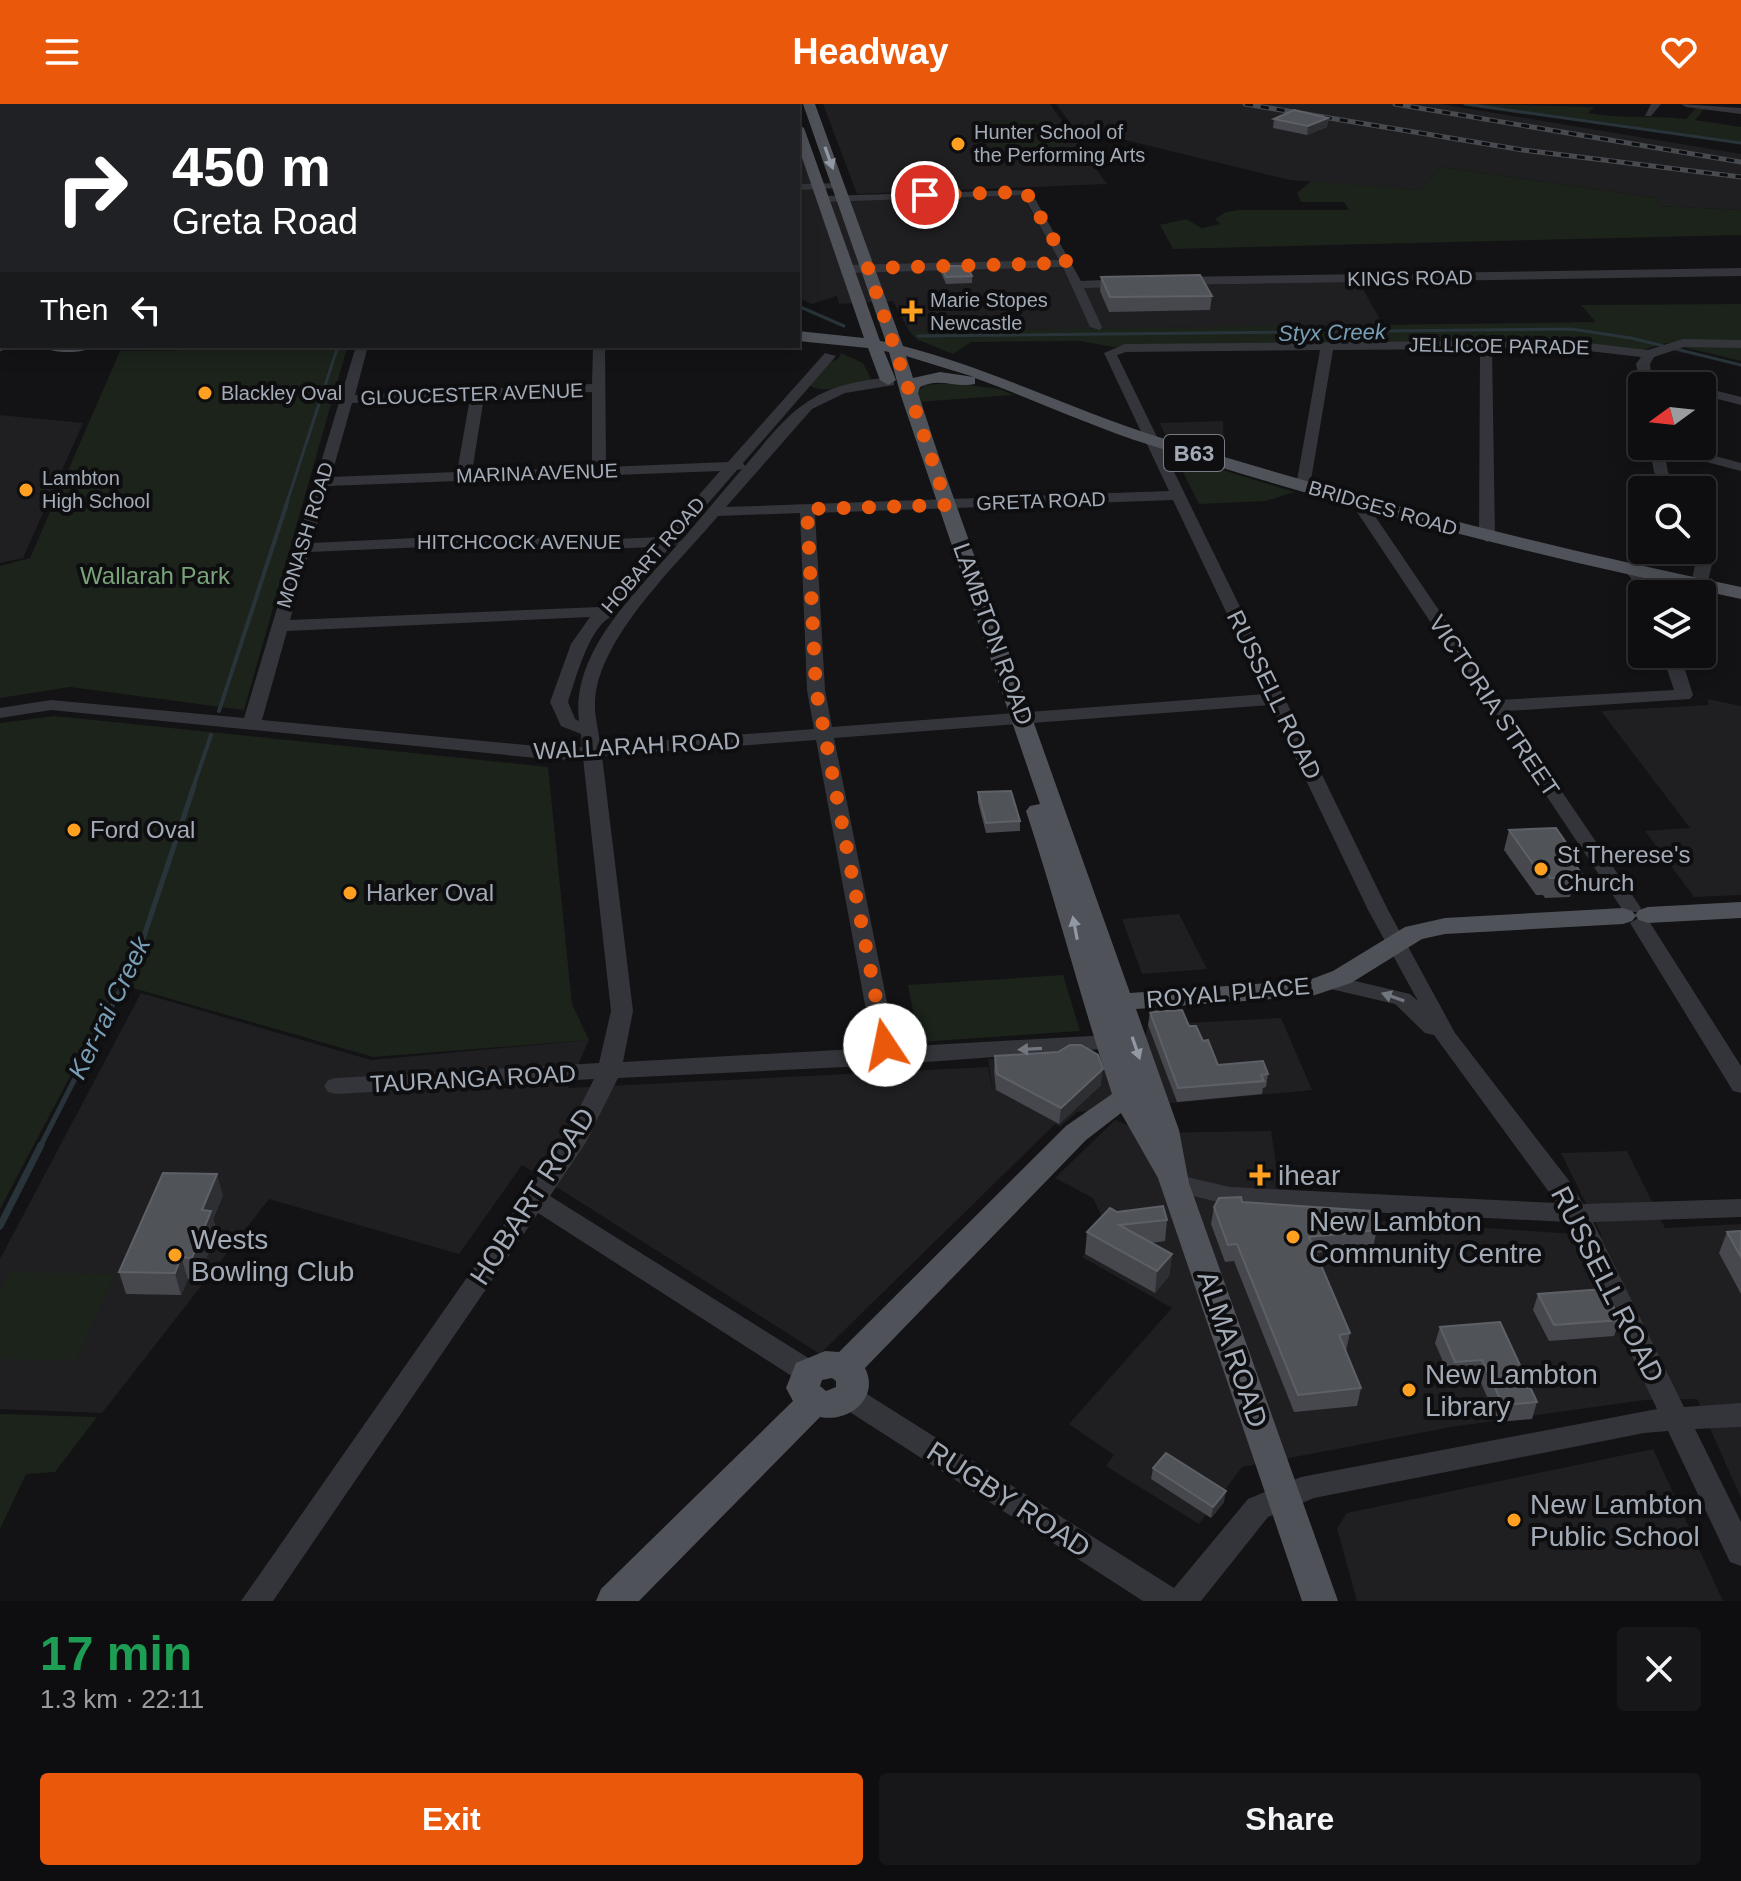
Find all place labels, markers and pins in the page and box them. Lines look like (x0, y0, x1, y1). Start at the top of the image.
place label: Hunter School of the Performing Arts (974, 121, 1145, 166)
marker: Hunter School of the Performing Arts (949, 135, 967, 153)
pin (891, 161, 959, 229)
place label: Marie Stopes Newcastle (930, 289, 1048, 334)
marker: Marie Stopes Newcastle (901, 300, 923, 322)
place label: Blackley Oval (221, 382, 342, 404)
marker: Blackley Oval (196, 384, 214, 402)
place label: Lambton High School (42, 467, 150, 512)
marker: Lambton High School (17, 481, 35, 499)
place label: Ford Oval (90, 816, 195, 843)
marker: Ford Oval (65, 821, 83, 839)
place label: St Therese's Church (1557, 841, 1691, 896)
marker: St Therese's Church (1532, 860, 1550, 878)
place label: Harker Oval (366, 879, 494, 906)
marker: Harker Oval (341, 884, 359, 902)
place label: ihear (1278, 1160, 1340, 1191)
marker: ihear (1249, 1164, 1271, 1186)
place label: New Lambton Community Centre (1309, 1206, 1542, 1269)
place label: Wests Bowling Club (191, 1224, 354, 1287)
marker: New Lambton Community Centre (1284, 1228, 1302, 1246)
marker: Wests Bowling Club (166, 1246, 184, 1264)
place label: New Lambton Library (1425, 1359, 1598, 1422)
marker: New Lambton Library (1400, 1381, 1418, 1399)
place label: New Lambton Public School (1530, 1489, 1703, 1552)
marker: New Lambton Public School (1505, 1511, 1523, 1529)

